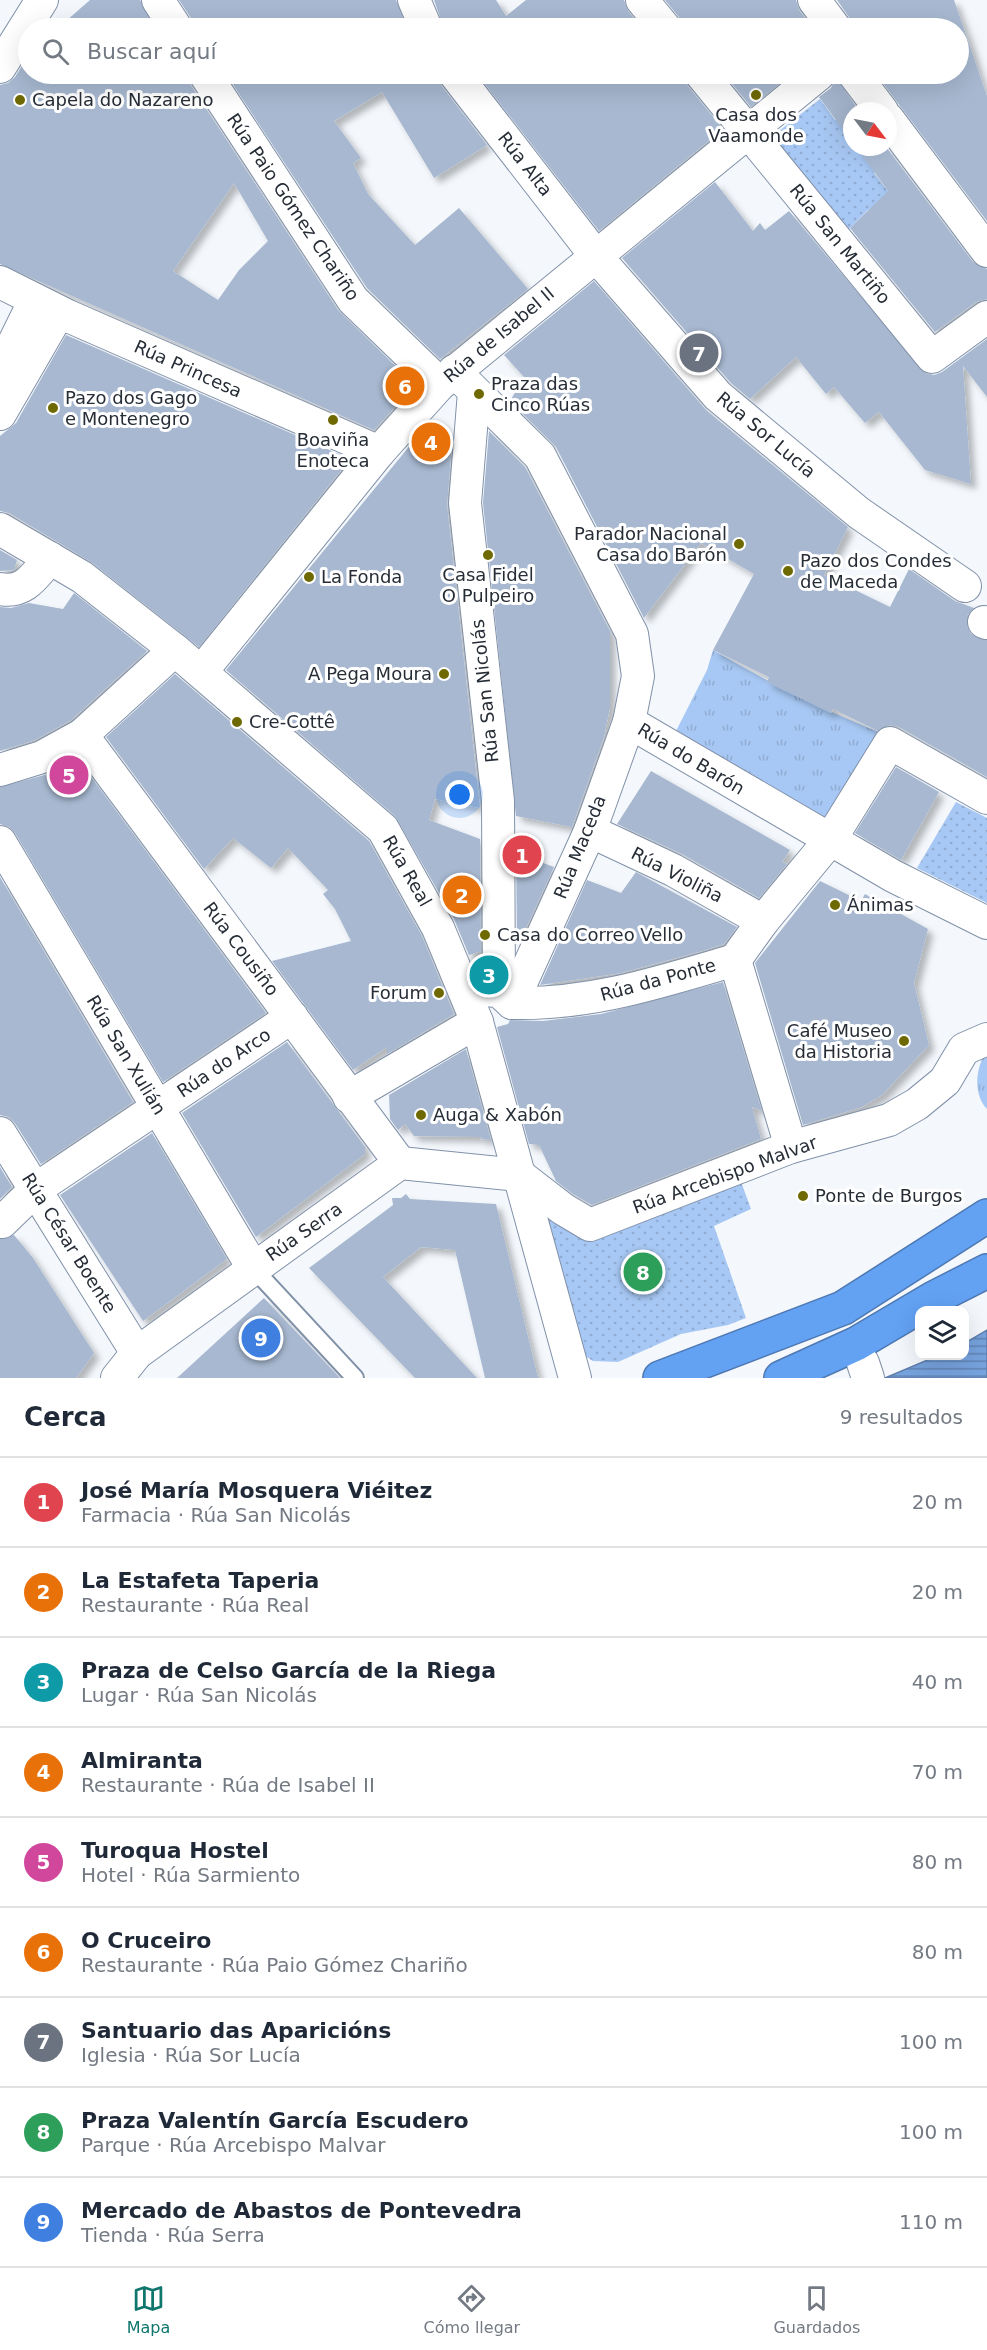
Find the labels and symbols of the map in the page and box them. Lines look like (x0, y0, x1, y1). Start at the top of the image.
marker: Casa dos Vaamonde (749, 88, 763, 102)
place label: Capela do Nazareno (32, 89, 214, 110)
marker: Capela do Nazareno (13, 93, 27, 107)
north arrow (843, 102, 897, 156)
place label: Casa dos Vaamonde (708, 104, 804, 146)
street label: Rúa Paio Gómez Chariño (223, 109, 364, 304)
street label: Rúa Alta (494, 128, 557, 200)
street label: Rúa San Martiño (786, 180, 895, 308)
street label: Rúa de Isabel II (439, 282, 558, 387)
pin: 7 (680, 330, 718, 376)
street label: Rúa Princesa (131, 335, 245, 402)
pin: 6 (386, 364, 424, 408)
place label: Praza das Cinco Rúas (491, 373, 590, 415)
place label: Pazo dos Gago e Montenegro (65, 387, 197, 429)
marker: Praza das Cinco Rúas (472, 387, 486, 401)
street label: Rúa Sor Lucía (713, 387, 820, 482)
marker: Pazo dos Gago e Montenegro (46, 401, 60, 415)
marker: Boaviña Enoteca (326, 413, 340, 427)
pin: 4 (412, 420, 450, 464)
place label: Boaviña Enoteca (297, 429, 369, 471)
place label: Parador Nacional Casa do Barón (574, 523, 727, 565)
marker: Parador Nacional Casa do Barón (732, 537, 746, 551)
marker: Casa Fidel O Pulpeiro (481, 548, 495, 562)
place label: Pazo dos Condes de Maceda (800, 550, 952, 592)
place label: Casa Fidel O Pulpeiro (442, 564, 534, 606)
marker: Pazo dos Condes de Maceda (781, 564, 795, 578)
place label: La Fonda (321, 566, 402, 587)
marker: La Fonda (302, 570, 316, 584)
street label: Rúa San Nicolás (467, 618, 502, 764)
place label: A Pega Moura (308, 663, 432, 684)
marker: A Pega Moura (437, 667, 451, 681)
place label: Cre-Cottê (249, 711, 335, 732)
marker: Cre-Cottê (230, 715, 244, 729)
street label: Rúa do Barón (634, 718, 748, 799)
pin: 5 (50, 752, 88, 798)
your location (445, 780, 474, 809)
street label: Rúa Maceda (549, 792, 610, 902)
street label: Rúa Real (379, 831, 436, 910)
pin: 1 (502, 832, 542, 878)
street label: Rúa Violiña (628, 842, 727, 907)
pin: 2 (442, 872, 482, 918)
place label: Ánimas (847, 894, 914, 915)
street label: Rúa Cousiño (199, 898, 283, 1000)
marker: Ánimas (828, 898, 842, 912)
place label: Casa do Correo Vello (497, 924, 683, 945)
marker: Casa do Correo Vello (478, 928, 492, 942)
pin: 3 (470, 952, 508, 998)
street label: Rúa da Ponte (598, 954, 718, 1005)
place label: Forum (370, 982, 427, 1003)
marker: Forum (432, 986, 446, 1000)
street label: Rúa San Xulián (83, 991, 170, 1118)
place label: Café Museo da Historia (787, 1020, 892, 1062)
street label: Rúa do Arco (173, 1024, 274, 1102)
marker: Café Museo da Historia (897, 1034, 911, 1048)
place label: Auga & Xabón (433, 1104, 562, 1125)
marker: Auga & Xabón (414, 1108, 428, 1122)
street label: Rúa Arcebispo Malvar (630, 1131, 820, 1218)
street label: Rúa César Boente (18, 1169, 121, 1317)
place label: Ponte de Burgos (815, 1185, 962, 1206)
marker: Ponte de Burgos (796, 1189, 810, 1203)
street label: Rúa Serra (262, 1198, 346, 1265)
pin: 8 (624, 1250, 662, 1294)
pin: 9 (242, 1316, 280, 1360)

